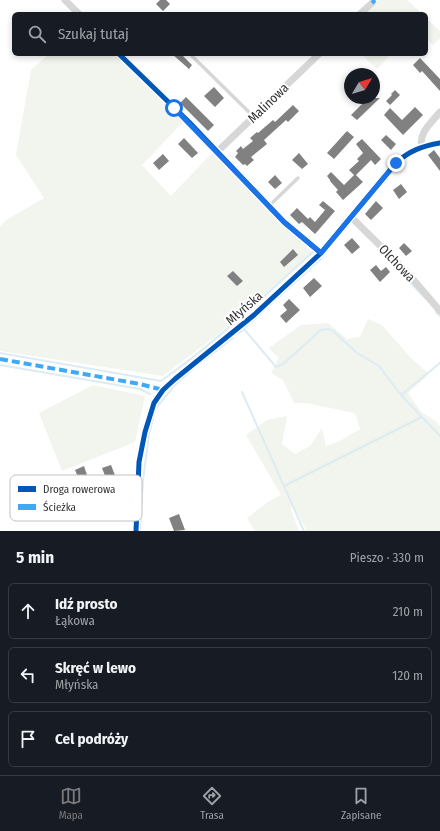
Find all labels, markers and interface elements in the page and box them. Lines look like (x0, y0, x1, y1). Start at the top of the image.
search box (12, 12, 428, 56)
icon: search (26, 23, 48, 45)
text: Szukaj tutaj (58, 25, 129, 43)
north arrow (344, 68, 380, 104)
street label: Malinowa (245, 80, 291, 126)
route start (165, 99, 183, 117)
route end (387, 154, 405, 172)
street label: Olchowa (376, 241, 418, 285)
street label: Młyńska (223, 288, 265, 328)
legend (10, 475, 142, 521)
text: Droga rowerowa (43, 483, 115, 496)
text: Ścieżka (43, 500, 76, 514)
text: 5 min (16, 547, 54, 568)
text: Pieszo · 330 m (350, 550, 424, 565)
text: Idź prosto (55, 595, 117, 613)
icon: ahead (17, 600, 39, 622)
text: 210 m (393, 604, 423, 619)
text: Łąkowa (55, 613, 95, 628)
text: Skręć w lewo (55, 659, 136, 677)
icon: left (17, 664, 39, 686)
text: 120 m (392, 668, 423, 683)
text: Młyńska (55, 677, 98, 692)
icon: arrive (17, 728, 39, 750)
text: Cel podróży (55, 730, 128, 748)
tab: Mapa (59, 785, 83, 822)
tab: Trasa (200, 785, 224, 822)
tab: Zapisane (341, 785, 381, 822)

